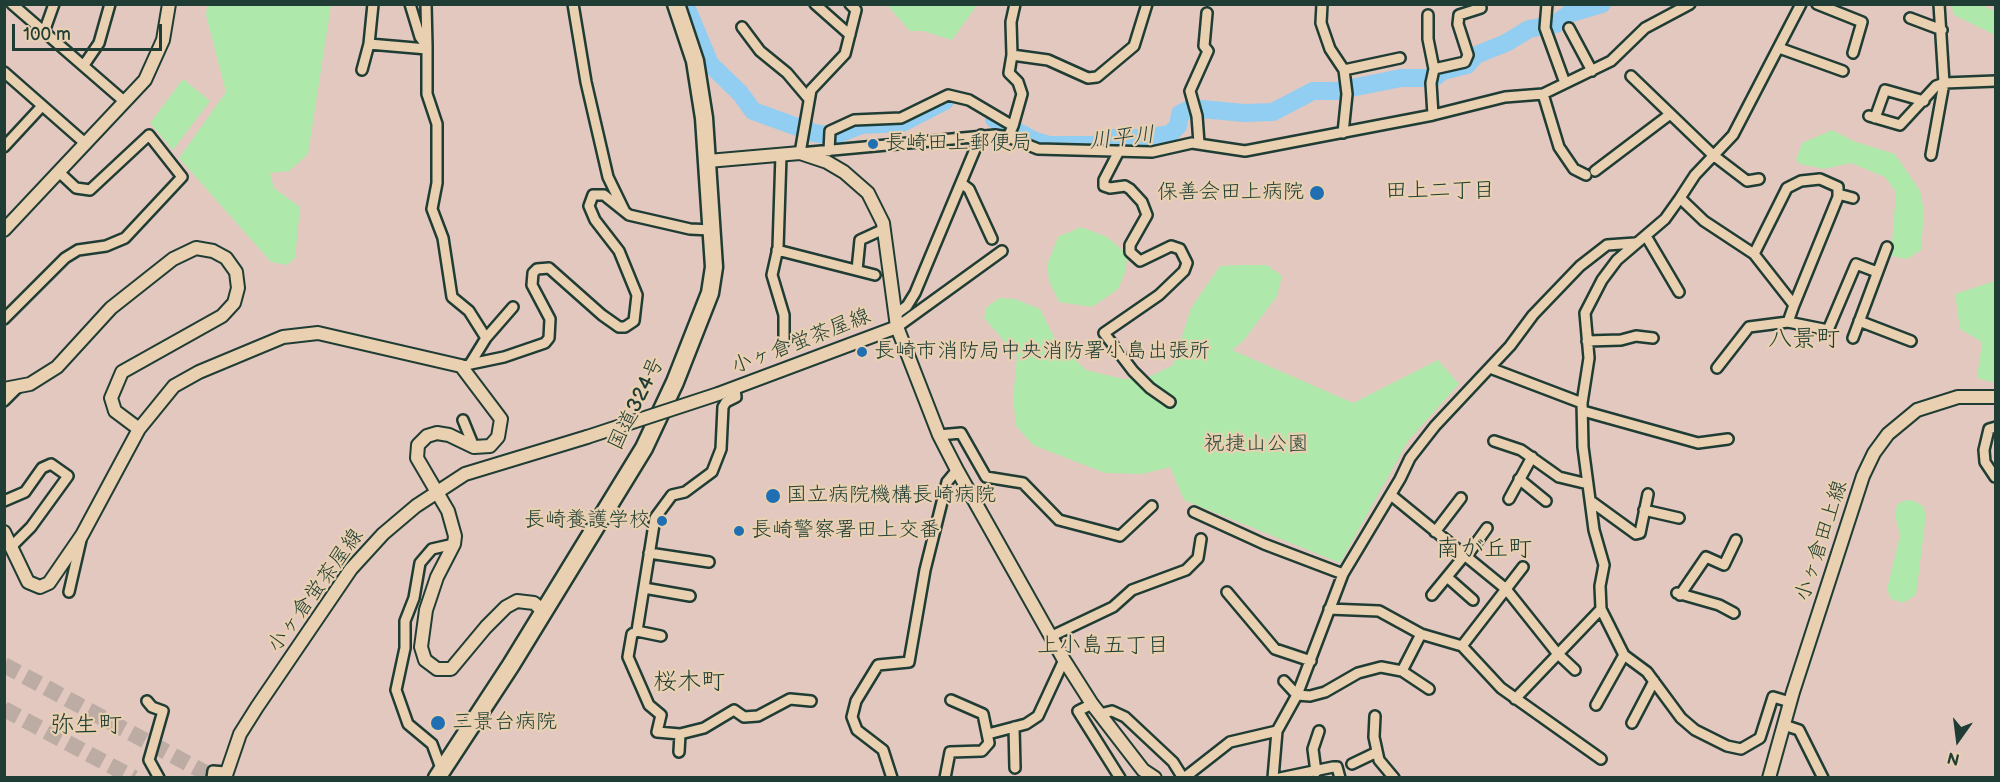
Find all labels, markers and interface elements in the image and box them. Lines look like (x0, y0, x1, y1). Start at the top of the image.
scale bar (15, 12, 165, 50)
text: 100 m (23, 24, 71, 45)
water label: 川平川 (1088, 122, 1156, 156)
place label: 長崎田上郵便局 (885, 131, 1032, 157)
marker: 長崎田上郵便局 (866, 137, 880, 151)
district label: 田上二丁目 (1385, 178, 1495, 204)
place label: 保善会田上病院 (1157, 180, 1304, 206)
marker: 保善会田上病院 (1308, 184, 1326, 202)
street label: 小ヶ倉蛍茶屋線 (728, 304, 874, 380)
district label: 八景町 (1768, 326, 1840, 354)
place label: 長崎市消防局中央消防署小島出張所 (874, 339, 1210, 365)
marker: 長崎市消防局中央消防署小島出張所 (855, 345, 869, 359)
street label: 国道324号 (604, 353, 670, 455)
park label: 祝捷山公園 (1204, 432, 1308, 458)
street label: 小ヶ倉田上線 (1791, 477, 1853, 605)
place label: 国立病院機構長崎病院 (786, 483, 996, 509)
marker: 国立病院機構長崎病院 (764, 487, 782, 505)
place label: 長崎養護学校 (524, 508, 650, 534)
marker: 長崎養護学校 (655, 514, 669, 528)
place label: 長崎警察署田上交番 (751, 518, 940, 544)
street label: 小ヶ倉蛍茶屋線 (263, 524, 369, 658)
marker: 長崎警察署田上交番 (732, 524, 746, 538)
district label: 南が丘町 (1436, 536, 1532, 564)
district label: 上小島五丁目 (1037, 633, 1169, 659)
district label: 桜木町 (653, 669, 725, 697)
place label: 三景台病院 (452, 710, 557, 736)
north arrow (1928, 710, 1988, 770)
district label: 弥生町 (50, 712, 122, 740)
marker: 三景台病院 (429, 714, 447, 732)
text: N (1945, 747, 1962, 769)

